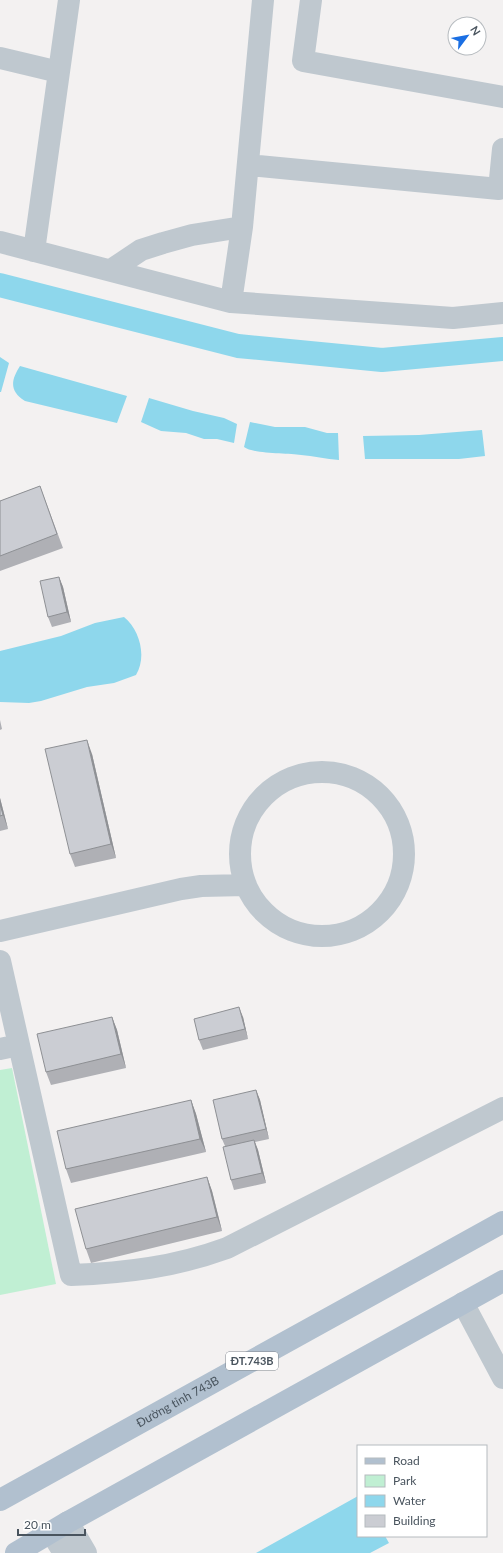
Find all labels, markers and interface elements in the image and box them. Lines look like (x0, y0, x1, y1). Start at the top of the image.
north arrow (447, 16, 487, 56)
text: N (468, 23, 484, 37)
road number: ĐT.743B (226, 1352, 278, 1370)
street label: Đường tỉnh 743B (133, 1372, 222, 1430)
legend (357, 1445, 487, 1537)
text: Road (393, 1453, 420, 1468)
text: Park (393, 1473, 417, 1488)
text: Water (393, 1493, 426, 1508)
scale bar (18, 1511, 85, 1537)
text: Building (393, 1513, 436, 1528)
text: 20 m (24, 1517, 51, 1532)

